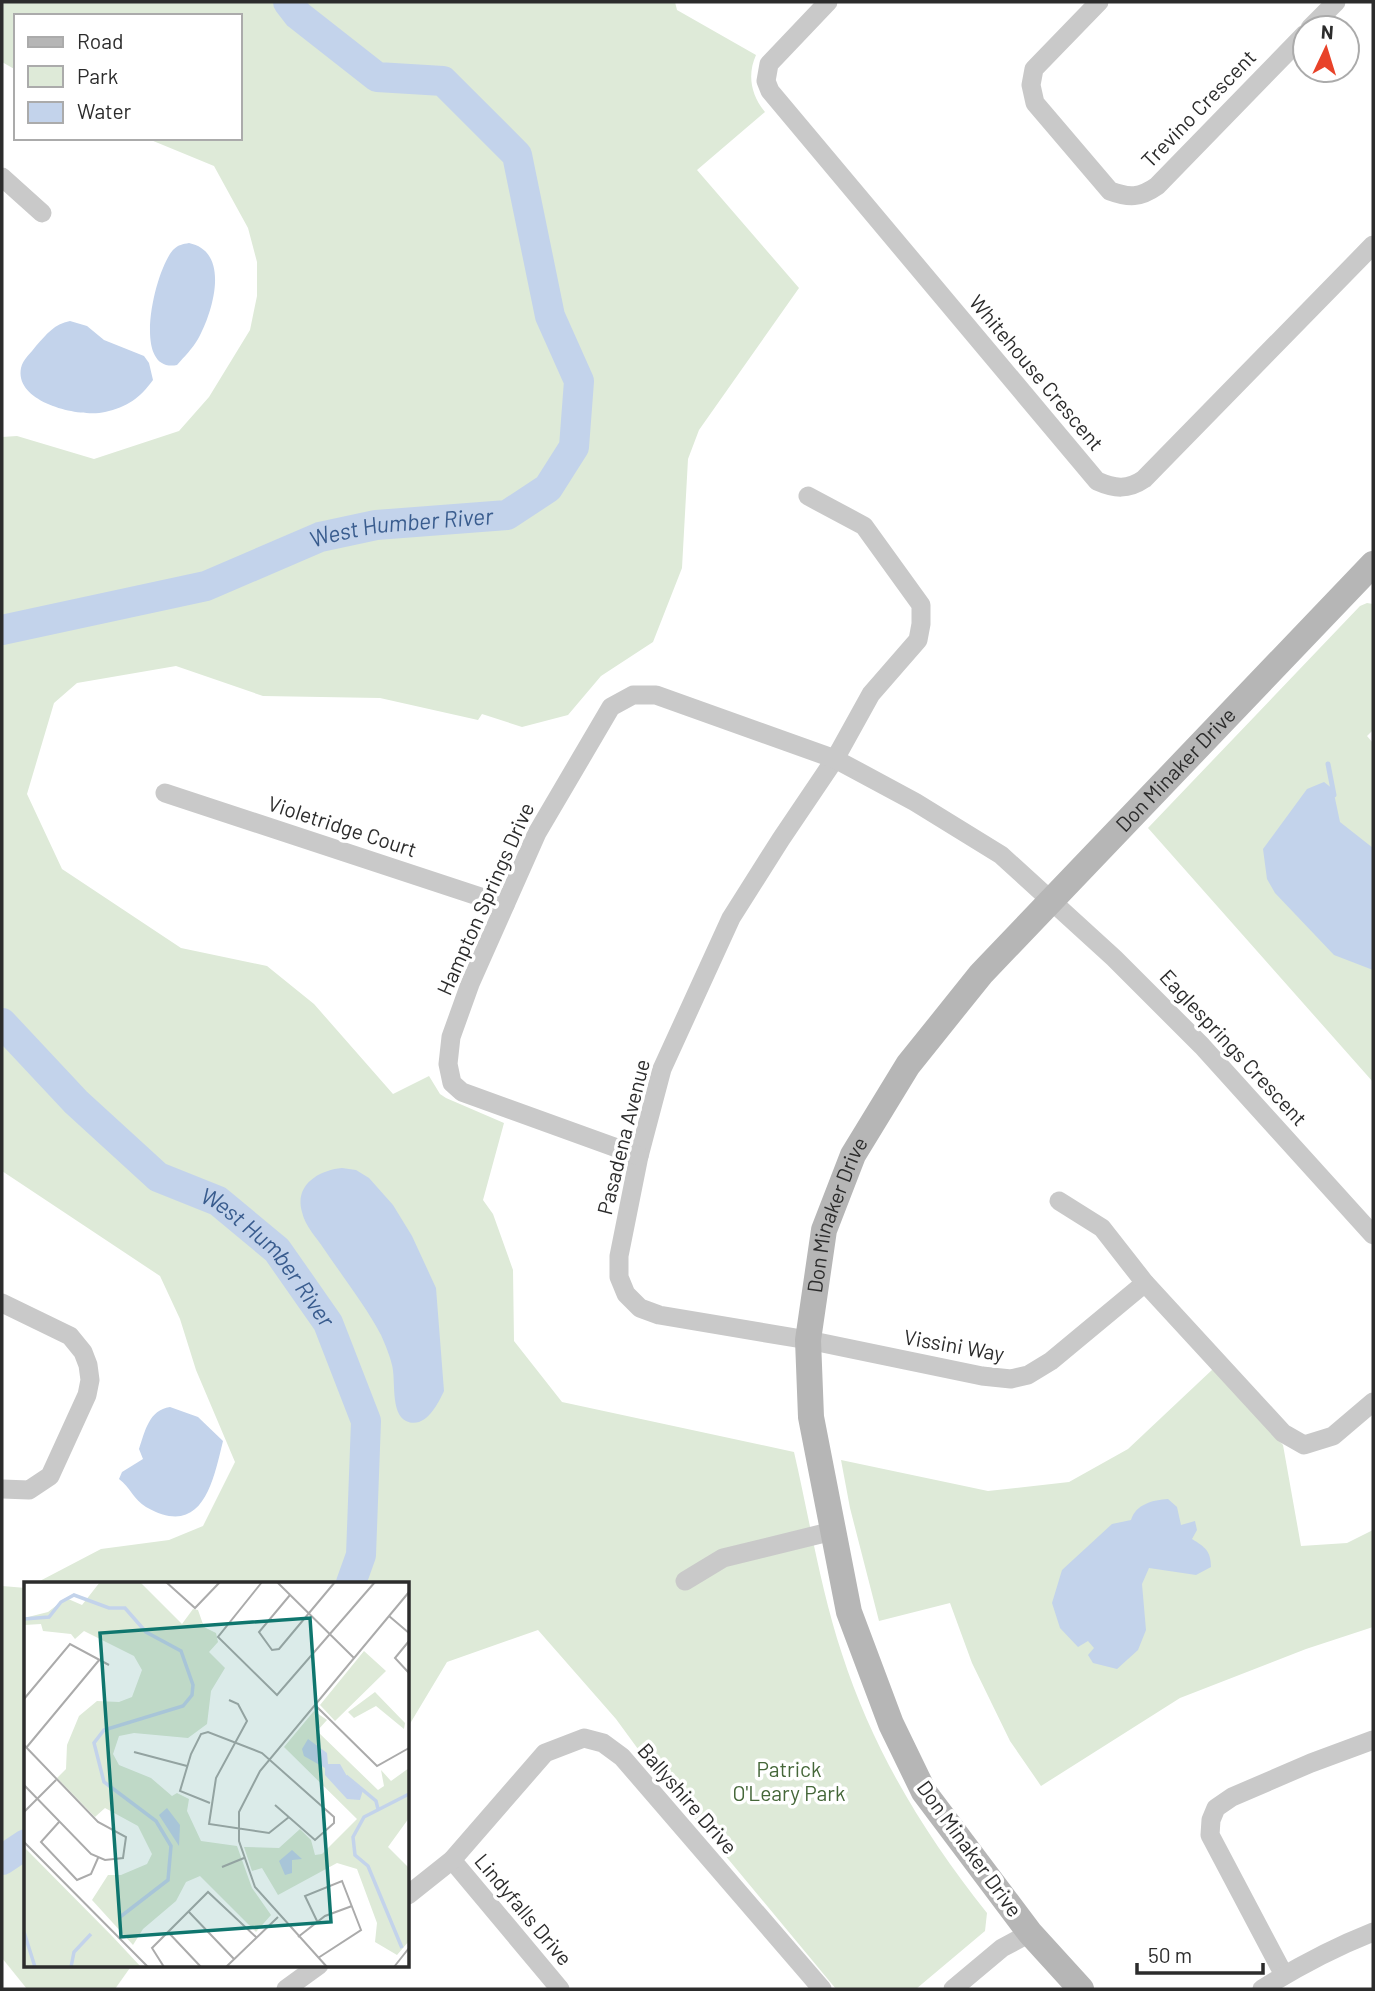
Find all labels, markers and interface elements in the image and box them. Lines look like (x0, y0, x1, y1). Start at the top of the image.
legend (14, 14, 242, 140)
north arrow (1291, 14, 1361, 84)
text: N (1320, 20, 1334, 43)
text: Road (77, 28, 123, 53)
street label: Trevino Crescent (1135, 44, 1260, 172)
text: Park (77, 63, 118, 88)
text: Water (77, 98, 132, 123)
street label: Whitehouse Crescent (965, 289, 1110, 455)
water label: West Humber River (305, 501, 495, 553)
street label: Don Minaker Drive (1110, 702, 1240, 836)
street label: Violetridge Court (265, 790, 420, 861)
street label: Hampton Springs Drive (431, 798, 538, 999)
street label: Eaglesprings Crescent (1155, 964, 1313, 1130)
street label: Pasadena Avenue (591, 1056, 654, 1217)
street label: Don Minaker Drive (801, 1132, 872, 1294)
water label: West Humber River (197, 1181, 342, 1332)
street label: Vissini Way (902, 1323, 1007, 1366)
inset map (24, 1582, 410, 1966)
street label: Ballyshire Drive (633, 1737, 743, 1859)
park label: Patrick O'Leary Park (733, 1756, 845, 1805)
street label: Don Minaker Drive (912, 1775, 1028, 1921)
street label: Lindyfalls Drive (470, 1848, 578, 1970)
scale bar (1137, 1932, 1263, 1976)
text: 50 m (1148, 1942, 1192, 1967)

